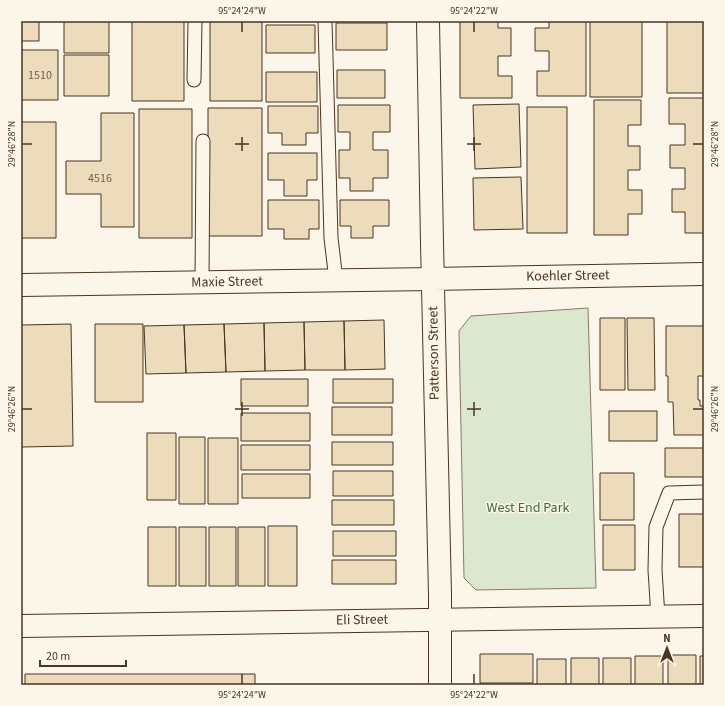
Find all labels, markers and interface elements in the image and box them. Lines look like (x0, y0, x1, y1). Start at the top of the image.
text: 95°24'24"W (218, 4, 266, 18)
text: 95°24'22"W (450, 4, 498, 18)
house number: 1510 (28, 67, 52, 84)
text: 29°46'28"N (5, 121, 19, 167)
text: 29°46'28"N (708, 121, 722, 167)
house number: 4516 (88, 170, 112, 187)
street label: Koehler Street (526, 265, 610, 287)
street label: Maxie Street (191, 271, 263, 293)
street label: Patterson Street (423, 306, 445, 400)
text: 29°46'26"N (5, 386, 19, 432)
text: 29°46'26"N (708, 386, 722, 432)
park label: West End Park (487, 498, 569, 518)
street label: Eli Street (336, 610, 389, 630)
north arrow (647, 628, 687, 668)
text: N (663, 631, 671, 646)
scale bar (40, 642, 126, 668)
text: 20 m (46, 648, 70, 665)
text: 95°24'24"W (218, 688, 266, 702)
text: 95°24'22"W (450, 688, 498, 702)

